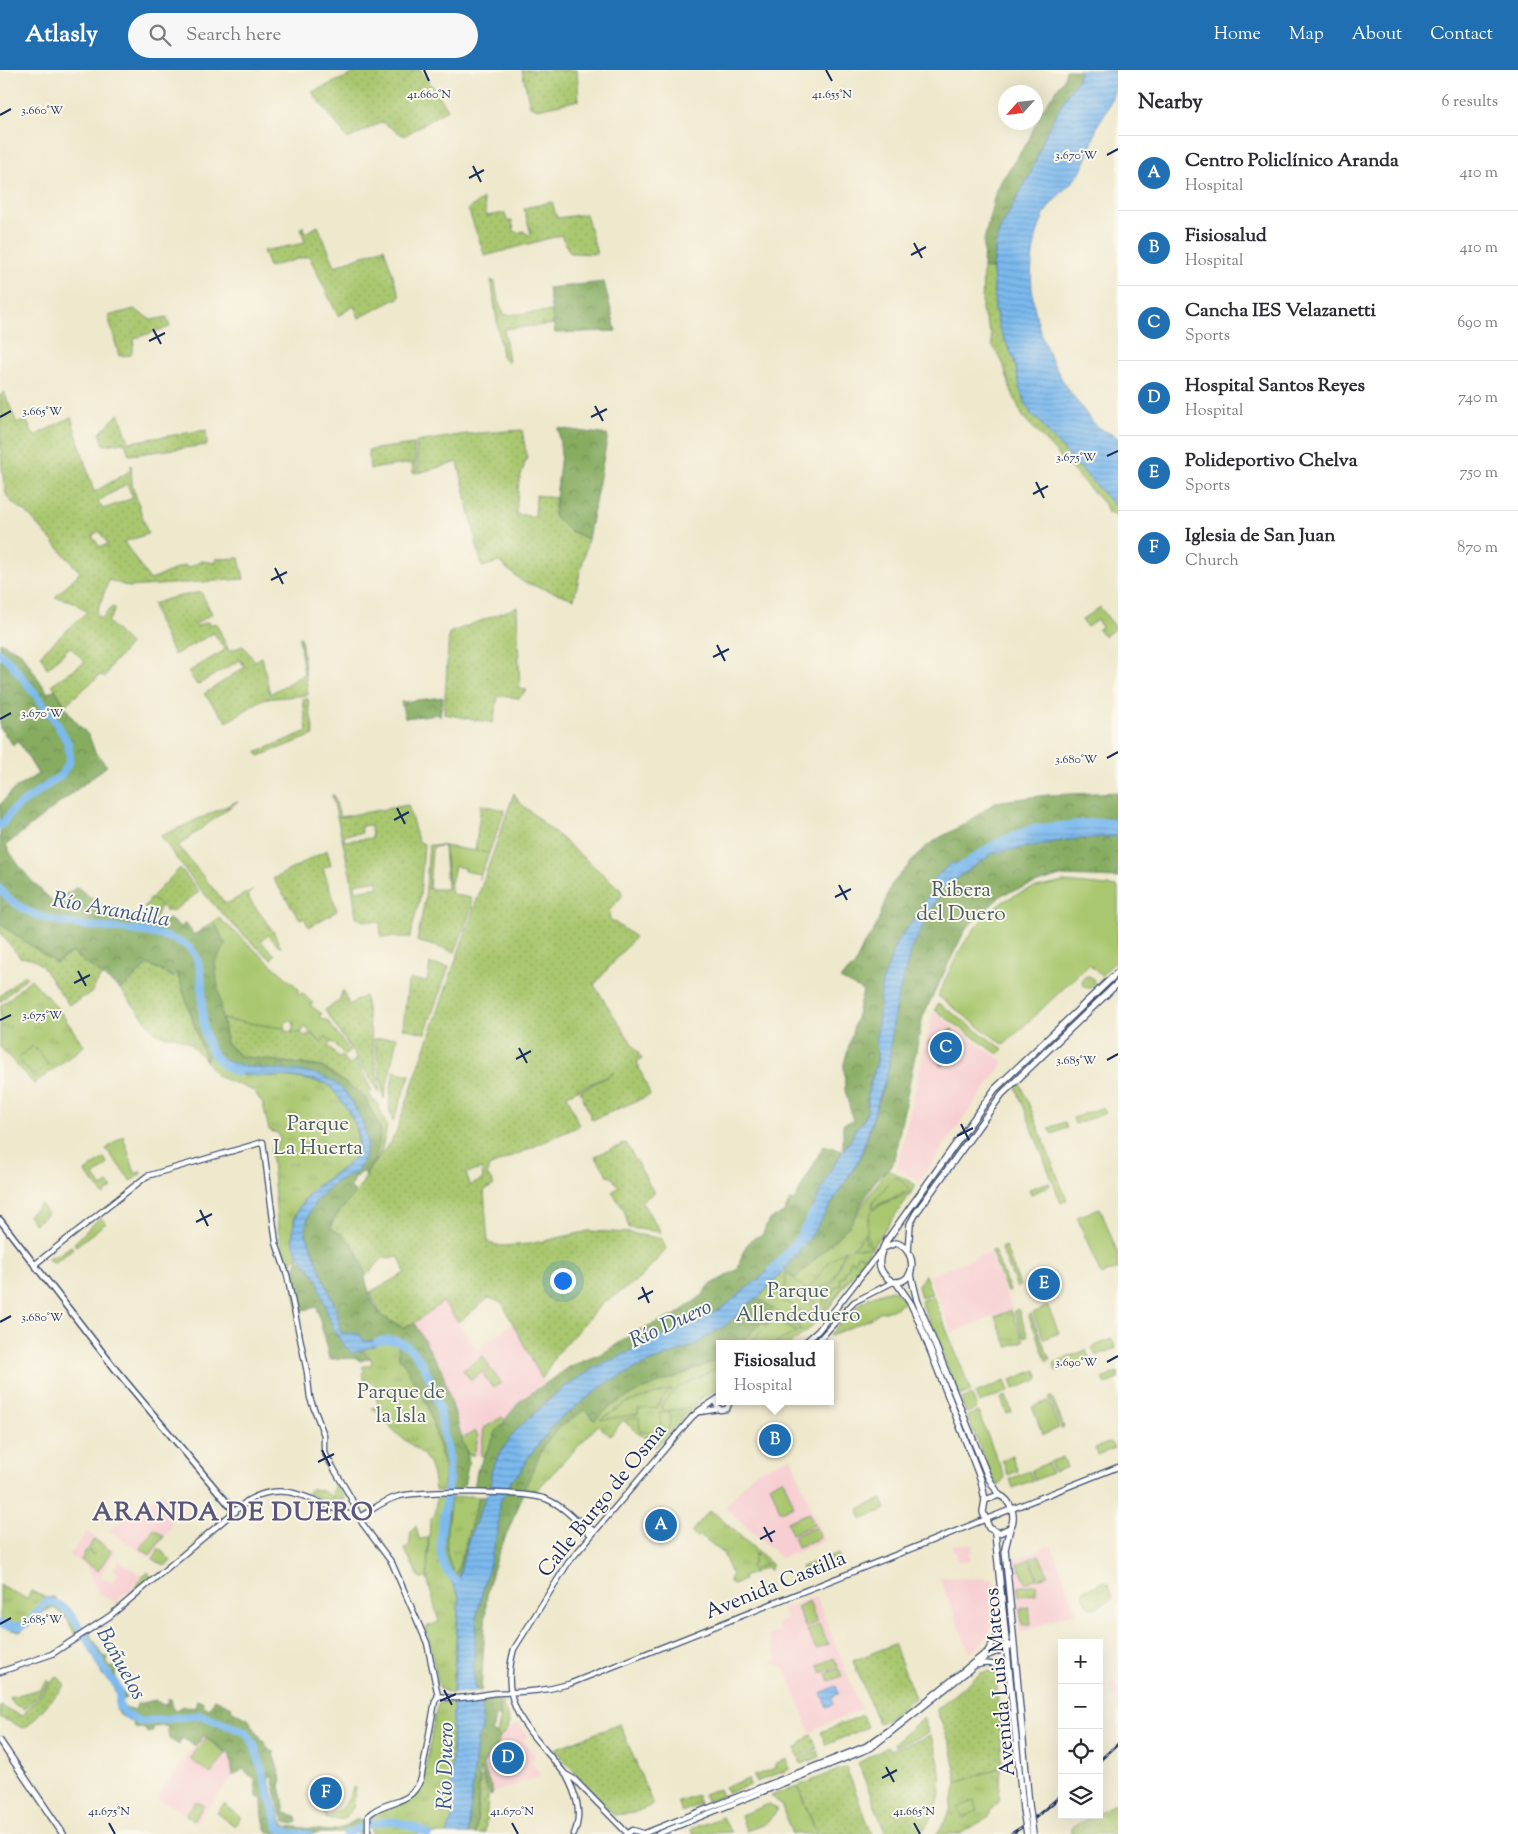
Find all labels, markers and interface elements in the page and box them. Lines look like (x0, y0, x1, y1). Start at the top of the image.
search box (128, 13, 478, 58)
text: Atlasly (25, 18, 98, 52)
icon: search (146, 21, 174, 49)
text: Search here (186, 22, 281, 49)
text: Home (1214, 22, 1261, 48)
text: Map (1289, 22, 1324, 48)
text: About (1352, 22, 1402, 48)
text: Contact (1430, 22, 1493, 48)
north arrow (998, 85, 1043, 130)
text: 41.660°N (407, 86, 451, 104)
text: 41.655°N (812, 86, 852, 104)
text: Nearby (1138, 88, 1203, 118)
text: 6 results (1442, 91, 1498, 114)
text: 3.660°W (21, 102, 64, 120)
text: 3.670°W (1055, 147, 1098, 165)
text: Centro Policlínico Aranda (1185, 148, 1399, 175)
text: A (1148, 162, 1161, 185)
text: 410 m (1460, 162, 1498, 185)
text: Hospital (1185, 175, 1243, 198)
text: Fisiosalud (1185, 223, 1267, 250)
text: B (1149, 237, 1159, 260)
text: 410 m (1460, 237, 1498, 260)
text: Hospital (1185, 250, 1243, 273)
text: Cancha IES Velazanetti (1185, 298, 1376, 325)
text: C (1148, 312, 1160, 335)
text: 690 m (1457, 312, 1498, 335)
text: Sports (1185, 325, 1230, 348)
text: Hospital Santos Reyes (1185, 373, 1365, 400)
text: D (1148, 387, 1160, 410)
text: 740 m (1458, 387, 1498, 410)
text: Hospital (1185, 400, 1243, 423)
text: 3.665°W (22, 403, 63, 421)
text: Polideportivo Chelva (1185, 448, 1358, 475)
text: 3.675°W (1056, 449, 1097, 467)
text: E (1149, 462, 1159, 485)
text: 750 m (1459, 462, 1498, 485)
text: Sports (1185, 475, 1230, 498)
text: Iglesia de San Juan (1185, 523, 1335, 550)
text: F (1150, 537, 1158, 560)
text: 870 m (1457, 537, 1498, 560)
text: Church (1185, 550, 1239, 573)
text: 3.670°W (21, 705, 64, 723)
text: 3.680°W (1055, 751, 1098, 769)
park label: Ribera del Duero (916, 876, 1006, 930)
water label: Río Arandilla (50, 885, 172, 937)
text: 3.675°W (22, 1007, 63, 1025)
pin: C (930, 1029, 962, 1067)
text: 3.685°W (1056, 1052, 1097, 1070)
park label: Parque La Huerta (273, 1110, 363, 1164)
pin: E (1028, 1265, 1060, 1303)
your location (550, 1268, 576, 1294)
park label: Parque Allendeduero (736, 1277, 860, 1331)
water label: Río Duero (625, 1292, 718, 1358)
text: 3.680°W (21, 1309, 64, 1327)
popup (716, 1340, 834, 1405)
text: Fisiosalud (734, 1348, 816, 1375)
text: 3.690°W (1055, 1354, 1098, 1372)
text: Hospital (734, 1375, 792, 1398)
park label: Parque de la Isla (357, 1378, 445, 1432)
street label: Calle Burgo de Osma (531, 1417, 675, 1584)
pin: B (759, 1421, 791, 1459)
district label: ARANDA DE DUERO (92, 1495, 374, 1532)
pin: A (645, 1506, 677, 1544)
street label: Avenida Castilla (701, 1544, 851, 1628)
street label: Avenida Luis Mateos (978, 1586, 1024, 1778)
text: 3.685°W (22, 1611, 63, 1629)
water label: Bañuelos (87, 1622, 153, 1706)
map controls (1058, 1639, 1103, 1819)
button: + (1058, 1639, 1103, 1684)
button: − (1058, 1684, 1103, 1729)
water label: Río Duero (430, 1722, 464, 1810)
button: locate (1058, 1729, 1103, 1774)
pin: D (492, 1739, 524, 1777)
pin: F (310, 1774, 342, 1812)
button: layers (1058, 1774, 1103, 1819)
text: 41.675°N (88, 1803, 130, 1821)
text: 41.670°N (490, 1803, 534, 1821)
text: 41.665°N (893, 1803, 935, 1821)

